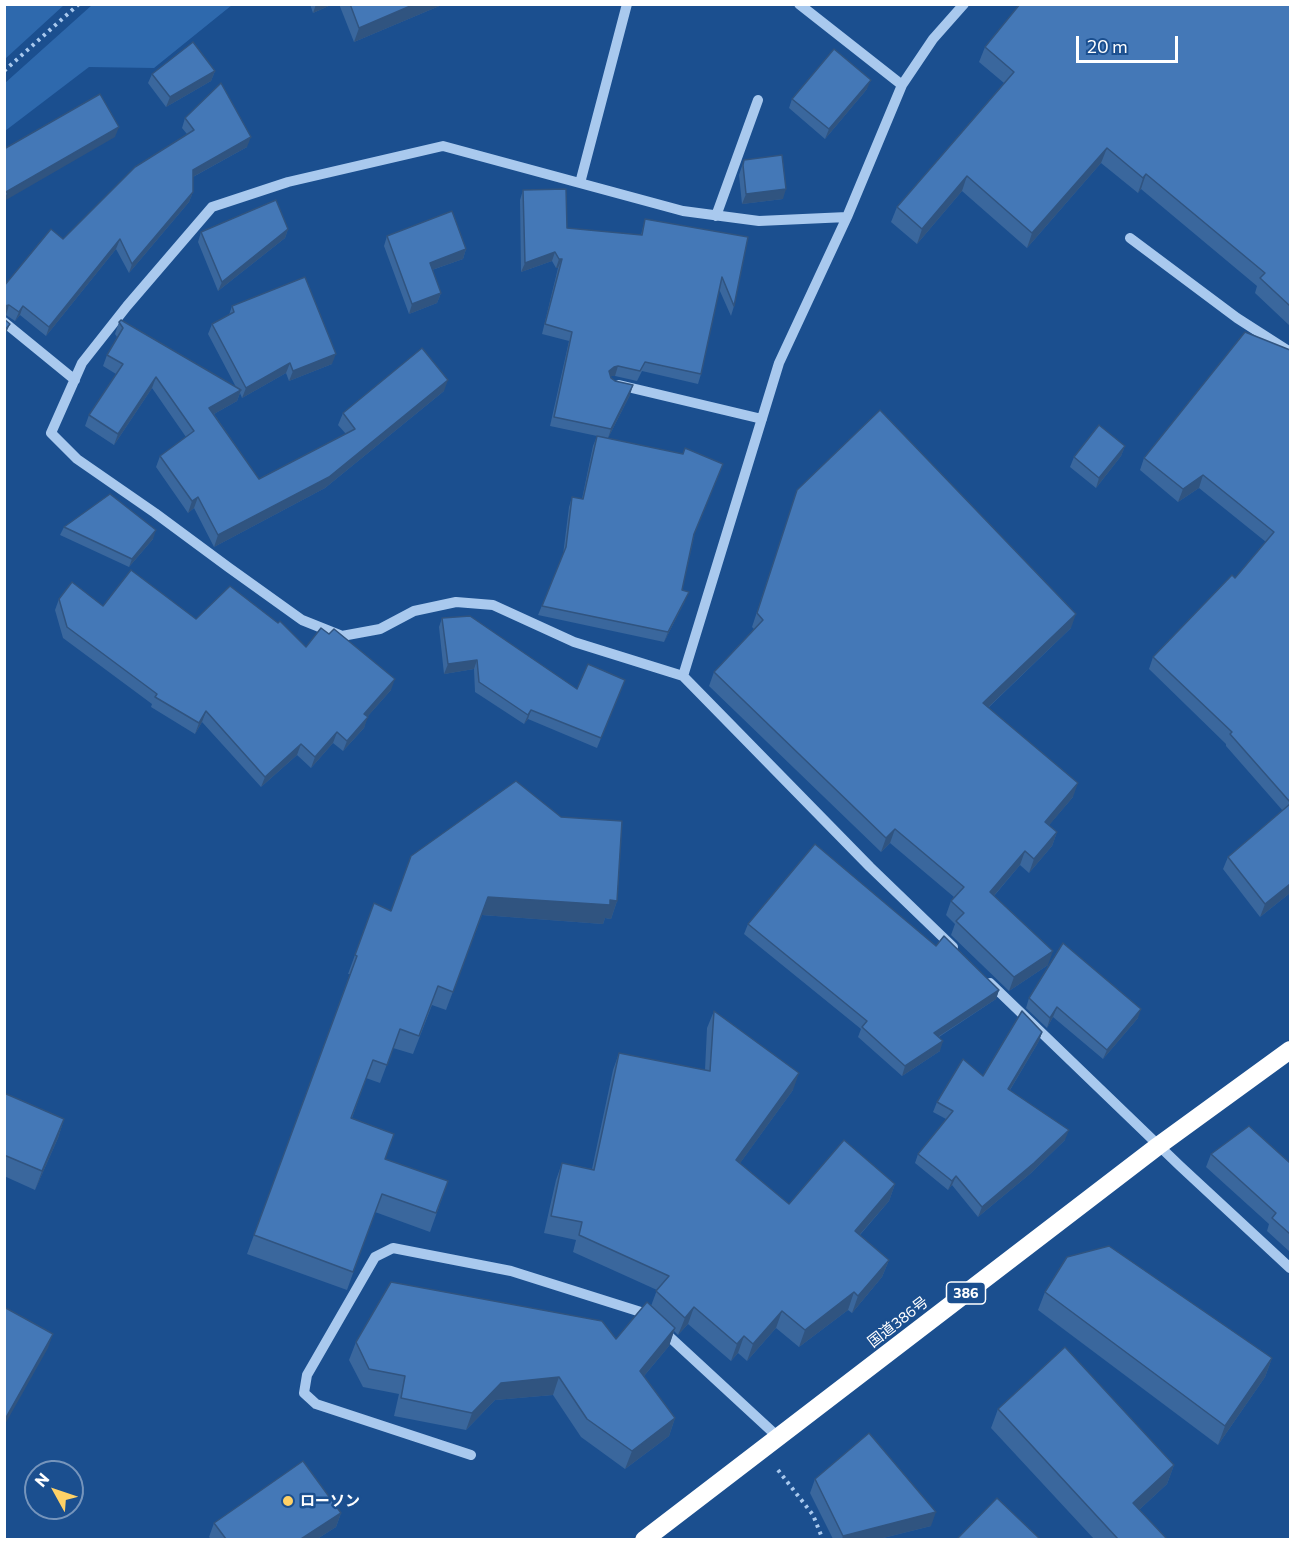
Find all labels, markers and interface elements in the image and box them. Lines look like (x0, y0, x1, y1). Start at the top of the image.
scale bar (1079, 24, 1181, 62)
text: 20 m (1087, 35, 1128, 57)
road number: 386 (946, 1282, 986, 1304)
street label: 国道386号 (864, 1293, 932, 1351)
north arrow (24, 1460, 84, 1520)
text: N (30, 1469, 52, 1490)
place label: ローソン (300, 1492, 360, 1510)
marker: ローソン (281, 1494, 295, 1508)

